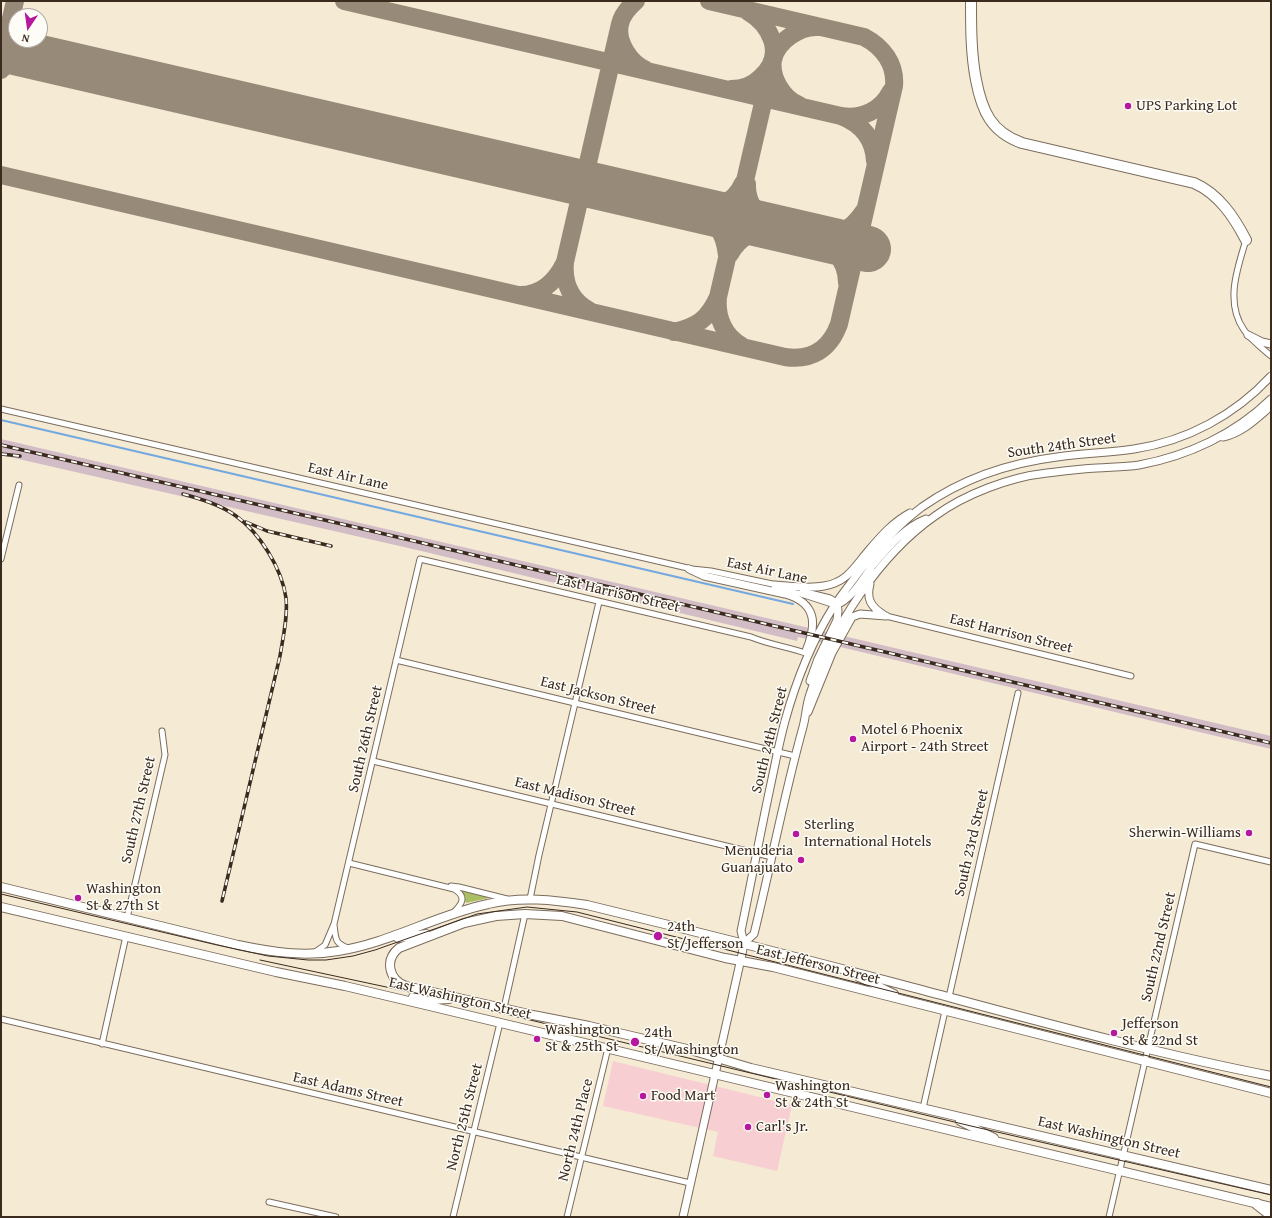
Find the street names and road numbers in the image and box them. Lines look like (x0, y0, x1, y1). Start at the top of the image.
street label: South 24th Street (1007, 429, 1117, 463)
street label: East Air Lane (306, 459, 390, 495)
street label: East Air Lane (725, 554, 809, 588)
street label: East Harrison Street (555, 571, 681, 617)
street label: East Harrison Street (948, 610, 1074, 658)
street label: East Jackson Street (538, 673, 658, 719)
street label: South 26th Street (345, 684, 387, 794)
street label: South 24th Street (748, 685, 792, 795)
street label: South 27th Street (118, 755, 160, 865)
street label: East Madison Street (513, 773, 637, 821)
street label: South 23rd Street (951, 787, 993, 899)
street label: South 22nd Street (1138, 890, 1180, 1004)
street label: East Jefferson Street (754, 941, 882, 989)
street label: East Washington Street (387, 974, 533, 1024)
street label: North 25th Street (443, 1061, 487, 1173)
street label: East Adams Street (291, 1069, 405, 1111)
street label: North 24th Place (555, 1077, 597, 1183)
street label: East Washington Street (1036, 1113, 1182, 1163)

